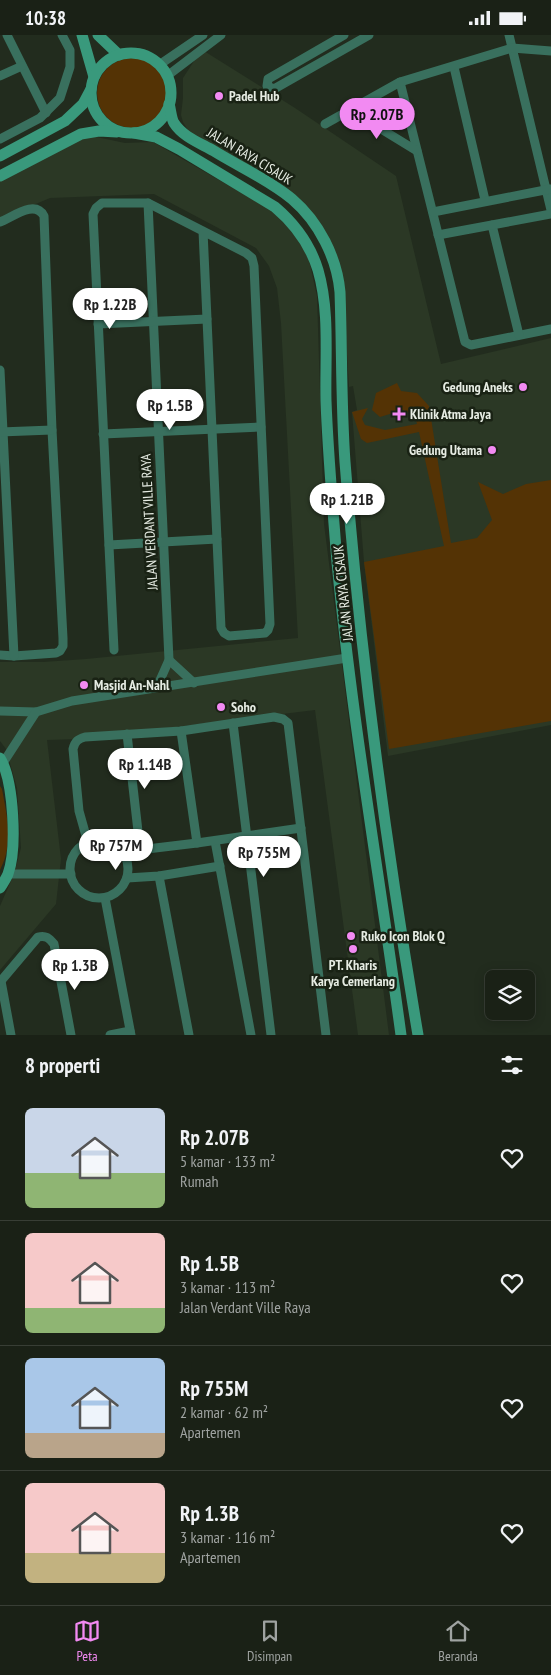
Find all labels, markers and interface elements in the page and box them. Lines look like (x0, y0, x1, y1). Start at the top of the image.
text: 10:38 (25, 6, 66, 30)
place label: Padel Hub (229, 87, 280, 105)
marker: Padel Hub (213, 90, 225, 102)
pin: Rp 2.07B (325, 97, 429, 140)
text: Rp 2.07B (351, 104, 403, 124)
street label: JALAN RAYA CISAUK (203, 123, 296, 189)
pin: Rp 1.22B (58, 287, 162, 330)
text: Rp 1.22B (84, 294, 136, 314)
place label: Gedung Aneks (443, 378, 513, 396)
marker: Gedung Aneks (517, 381, 529, 393)
pin: Rp 1.5B (124, 389, 216, 431)
text: Rp 1.5B (147, 395, 193, 415)
place label: Klinik Atma Jaya (410, 405, 491, 423)
marker: Klinik Atma Jaya (392, 407, 406, 421)
place label: Gedung Utama (409, 441, 482, 459)
marker: Gedung Utama (486, 444, 498, 456)
street label: JALAN VERDANT VILLE RAYA (136, 453, 162, 592)
pin: Rp 1.21B (295, 483, 399, 525)
text: Rp 1.21B (321, 489, 373, 509)
street label: JALAN RAYA CISAUK (329, 544, 357, 643)
place label: Masjid An-Nahl (94, 676, 170, 694)
marker: Masjid An-Nahl (78, 679, 90, 691)
place label: Soho (231, 698, 256, 716)
marker: Soho (215, 701, 227, 713)
pin: Rp 1.14B (93, 747, 197, 790)
text: Rp 1.14B (119, 754, 171, 774)
pin: Rp 757M (70, 829, 162, 871)
text: Rp 757M (90, 835, 142, 855)
pin: Rp 755M (218, 835, 310, 878)
text: Rp 755M (238, 842, 290, 862)
place label: Ruko Icon Blok Q (361, 927, 446, 945)
marker: Ruko Icon Blok Q (345, 930, 357, 942)
marker: PT. Kharis Karya Cemerlang (347, 943, 359, 955)
pin: Rp 1.3B (29, 949, 121, 991)
text: Rp 1.3B (52, 955, 98, 975)
place label: PT. Kharis Karya Cemerlang (311, 956, 395, 990)
map controls (485, 970, 535, 1020)
button: layers (485, 970, 535, 1020)
icon: filters (498, 1051, 526, 1079)
text: 8 properti (25, 1052, 100, 1079)
text: Rp 2.07B (180, 1124, 249, 1151)
icon: home (65, 1128, 125, 1188)
icon: heart (498, 1144, 526, 1172)
text: 5 kamar · 133 m² (180, 1151, 275, 1171)
text: Rumah (180, 1171, 218, 1191)
text: Rp 1.5B (180, 1250, 239, 1277)
icon: home (65, 1253, 125, 1313)
icon: heart (498, 1269, 526, 1297)
text: 3 kamar · 113 m² (180, 1277, 275, 1297)
text: Jalan Verdant Ville Raya (180, 1297, 311, 1317)
text: Rp 755M (180, 1375, 248, 1402)
icon: home (65, 1378, 125, 1438)
icon: heart (498, 1394, 526, 1422)
text: 2 kamar · 62 m² (180, 1402, 268, 1422)
text: Apartemen (180, 1422, 241, 1442)
text: Rp 1.3B (180, 1500, 239, 1527)
icon: home (65, 1503, 125, 1563)
icon: heart (498, 1519, 526, 1547)
text: 3 kamar · 116 m² (180, 1527, 275, 1547)
text: Apartemen (180, 1547, 241, 1567)
tab: Peta (73, 1617, 101, 1665)
tab: Disimpan (247, 1617, 292, 1665)
tab: Beranda (438, 1617, 478, 1665)

